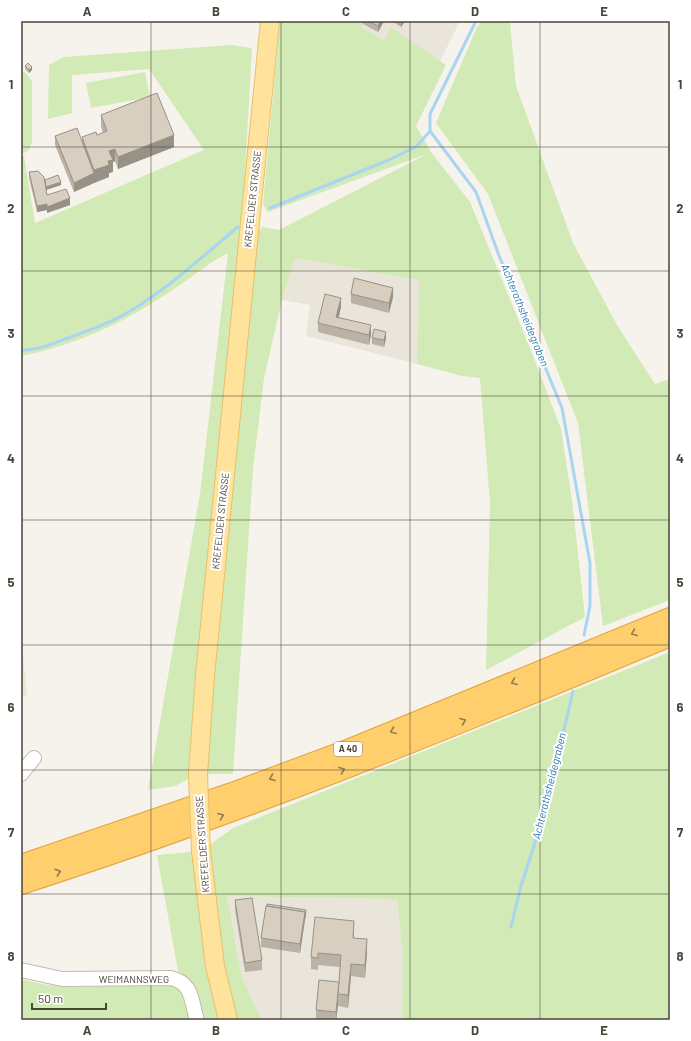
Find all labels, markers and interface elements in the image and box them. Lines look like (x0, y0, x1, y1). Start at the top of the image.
text: A (83, 3, 92, 19)
text: B (212, 3, 220, 19)
text: C (342, 3, 350, 19)
text: D (471, 3, 479, 19)
text: E (600, 3, 608, 19)
text: 1 (9, 76, 13, 92)
text: 1 (678, 76, 682, 92)
street label: KREFELDER STRASSE (241, 150, 263, 248)
text: 2 (7, 200, 15, 216)
text: 2 (676, 200, 684, 216)
water label: Achterathsheidegraben (499, 262, 552, 368)
text: 3 (7, 325, 15, 341)
text: 3 (676, 325, 684, 341)
text: 4 (7, 450, 15, 466)
text: 4 (676, 450, 684, 466)
street label: KREFELDER STRASSE (209, 472, 231, 570)
text: 5 (7, 574, 15, 590)
text: 5 (676, 574, 684, 590)
one-way arrow (630, 628, 637, 636)
one-way arrow (510, 677, 518, 685)
text: 6 (8, 699, 15, 715)
text: 6 (677, 699, 684, 715)
one-way arrow (459, 718, 466, 726)
one-way arrow (390, 727, 397, 735)
water label: Achterathsheidegraben (529, 731, 568, 841)
road number: A 40 (334, 742, 362, 756)
one-way arrow (339, 766, 346, 774)
one-way arrow (269, 774, 276, 782)
street label: KREFELDER STRASSE (193, 795, 211, 893)
one-way arrow (217, 812, 224, 820)
text: 7 (8, 824, 15, 840)
text: 7 (677, 824, 684, 840)
one-way arrow (54, 868, 61, 877)
text: 8 (7, 948, 15, 964)
text: 8 (676, 948, 684, 964)
street label: WEIMANNSWEG (99, 973, 169, 985)
scale bar (32, 985, 106, 1011)
text: 50 m (38, 991, 63, 1005)
text: A (83, 1022, 92, 1038)
text: B (212, 1022, 220, 1038)
text: C (342, 1022, 350, 1038)
text: D (471, 1022, 479, 1038)
text: E (600, 1022, 608, 1038)

